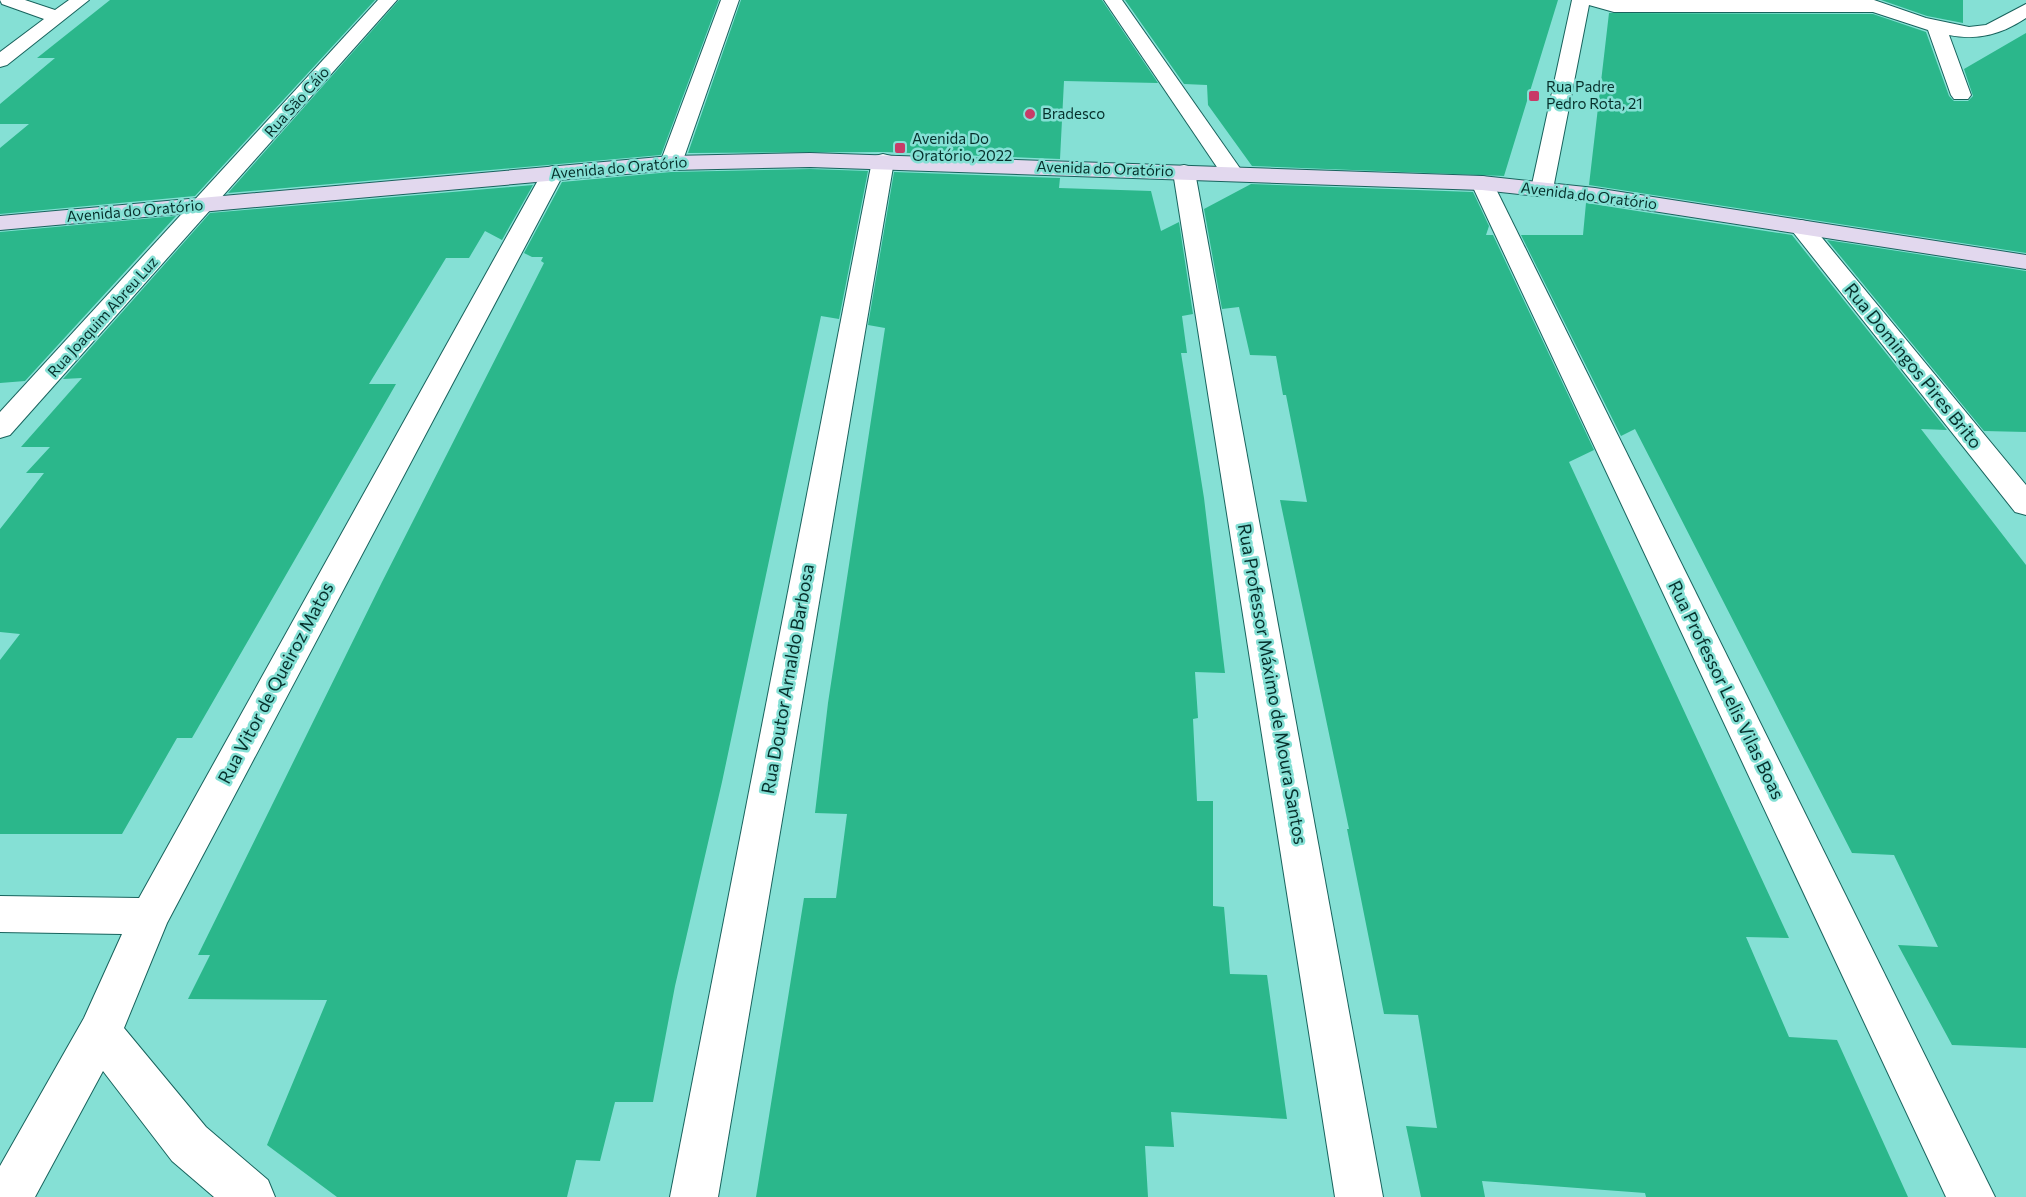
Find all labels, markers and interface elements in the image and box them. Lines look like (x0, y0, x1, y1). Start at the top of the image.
street label: Rua São Cáio (260, 62, 333, 140)
place label: Rua Padre Pedro Rota, 21 (1546, 77, 1643, 112)
marker: Rua Padre Pedro Rota, 21 (1527, 89, 1541, 103)
place label: Bradesco (1042, 104, 1105, 122)
marker: Bradesco (1023, 107, 1037, 121)
place label: Avenida Do Oratório, 2022 (912, 129, 1012, 164)
marker: Avenida Do Oratório, 2022 (893, 141, 907, 155)
street label: Avenida do Oratório (550, 152, 688, 182)
street label: Avenida do Oratório (1036, 157, 1174, 179)
street label: Avenida do Oratório (1520, 178, 1658, 212)
street label: Avenida do Oratório (66, 195, 204, 225)
street label: Rua Joaquim Abreu Luz (43, 252, 161, 380)
street label: Rua Domingos Pires Brito (1840, 278, 1987, 453)
street label: Rua Professor Máximo de Moura Santos (1234, 522, 1312, 846)
street label: Rua Doutor Arnaldo Barbosa (756, 562, 818, 796)
street label: Rua Professor Lelis Vilas Boas (1664, 577, 1790, 803)
street label: Rua Vitor de Queiroz Matos (213, 578, 338, 787)

